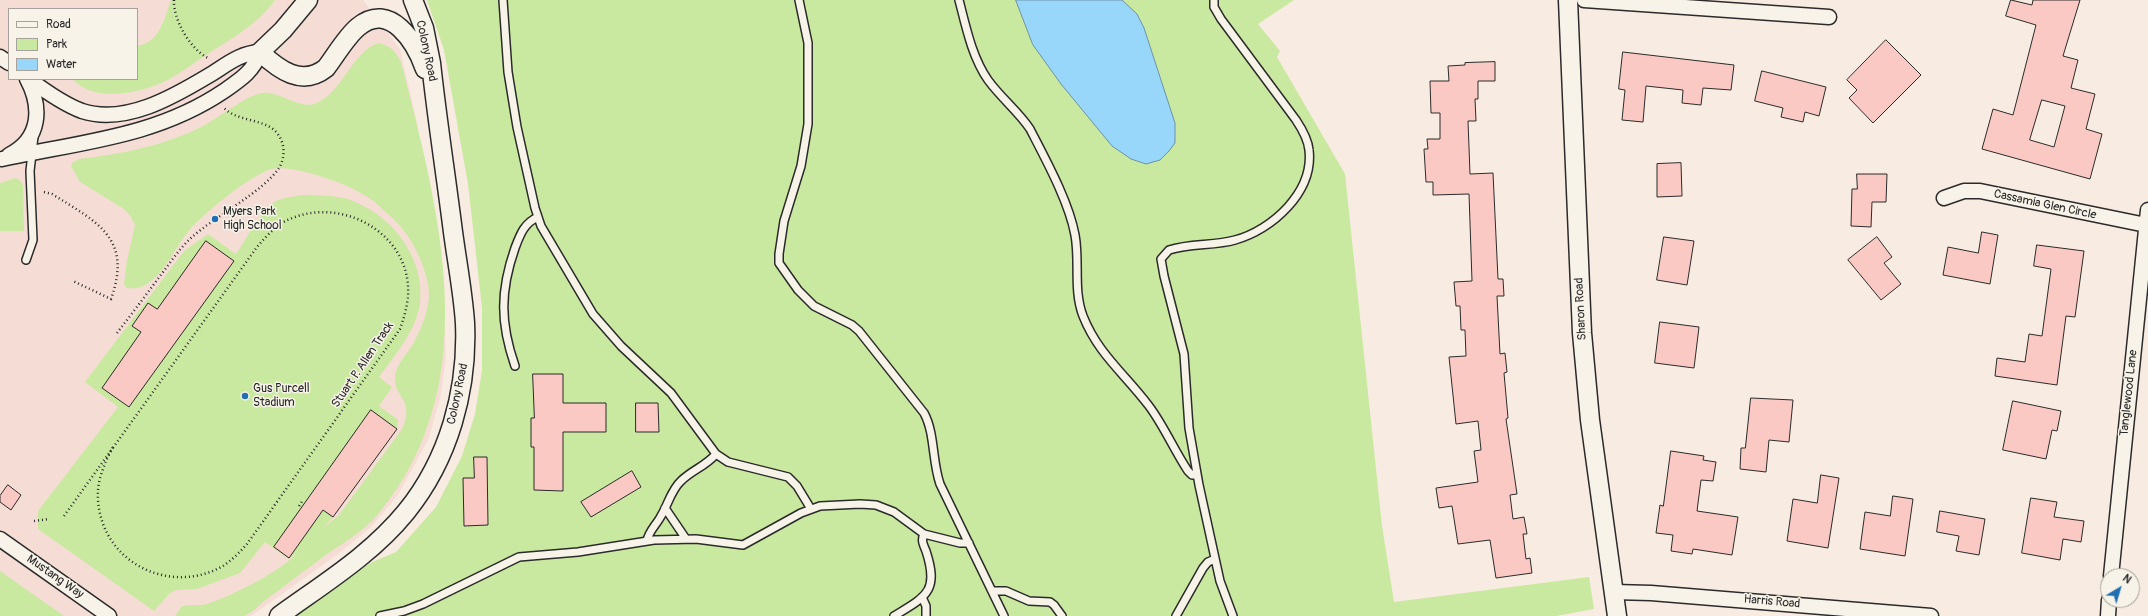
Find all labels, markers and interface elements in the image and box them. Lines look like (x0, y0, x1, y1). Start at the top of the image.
legend (8, 8, 138, 80)
text: Road (46, 17, 71, 32)
street label: Colony Road (412, 19, 440, 83)
text: Park (46, 37, 67, 52)
text: Water (46, 57, 77, 72)
street label: Cassamia Glen Circle (1992, 187, 2098, 223)
place label: Myers Park High School (223, 205, 282, 233)
marker: Myers Park High School (210, 214, 220, 224)
street label: Sharon Road (1572, 277, 1590, 341)
street label: Stuart P. Allen Track (329, 319, 397, 411)
street label: Tanglewood Lane (2117, 349, 2141, 437)
street label: Colony Road (444, 362, 472, 426)
place label: Gus Purcell Stadium (253, 382, 310, 410)
marker: Gus Purcell Stadium (240, 391, 250, 401)
street label: Mustang Way (24, 552, 86, 602)
north arrow (2100, 568, 2140, 608)
text: N (2120, 572, 2134, 586)
street label: Harris Road (1743, 592, 1801, 612)

